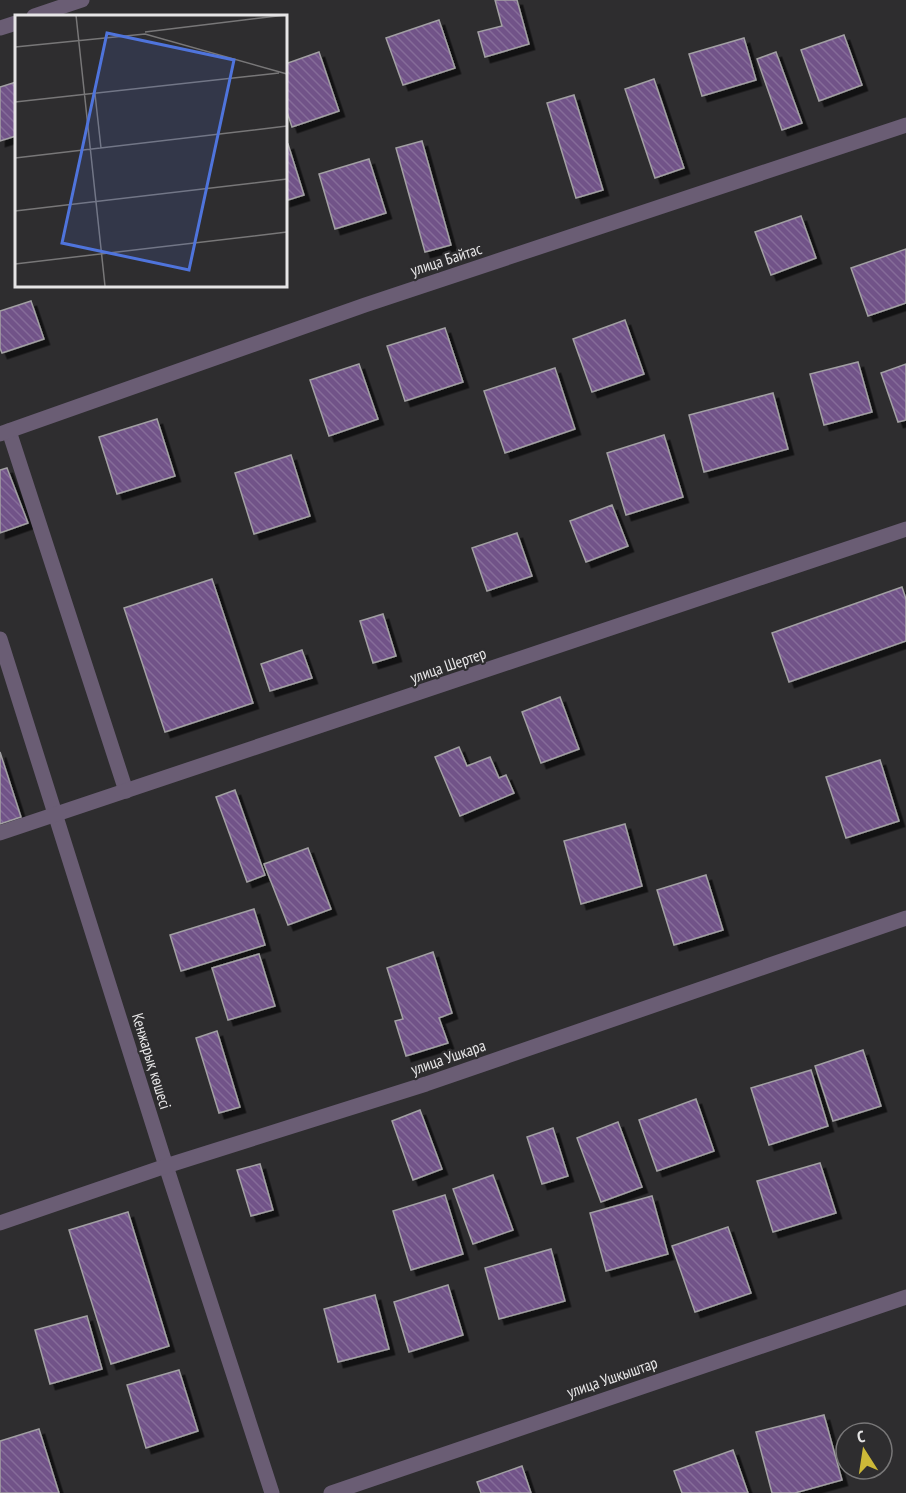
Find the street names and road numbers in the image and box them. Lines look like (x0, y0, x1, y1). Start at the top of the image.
street label: улица Байтас (408, 238, 485, 280)
street label: улица Шертер (407, 643, 489, 687)
street label: Кенжарық көшесі (128, 1011, 176, 1111)
street label: улица Ушкара (408, 1035, 488, 1079)
street label: улица Ушкыштар (564, 1352, 660, 1402)

